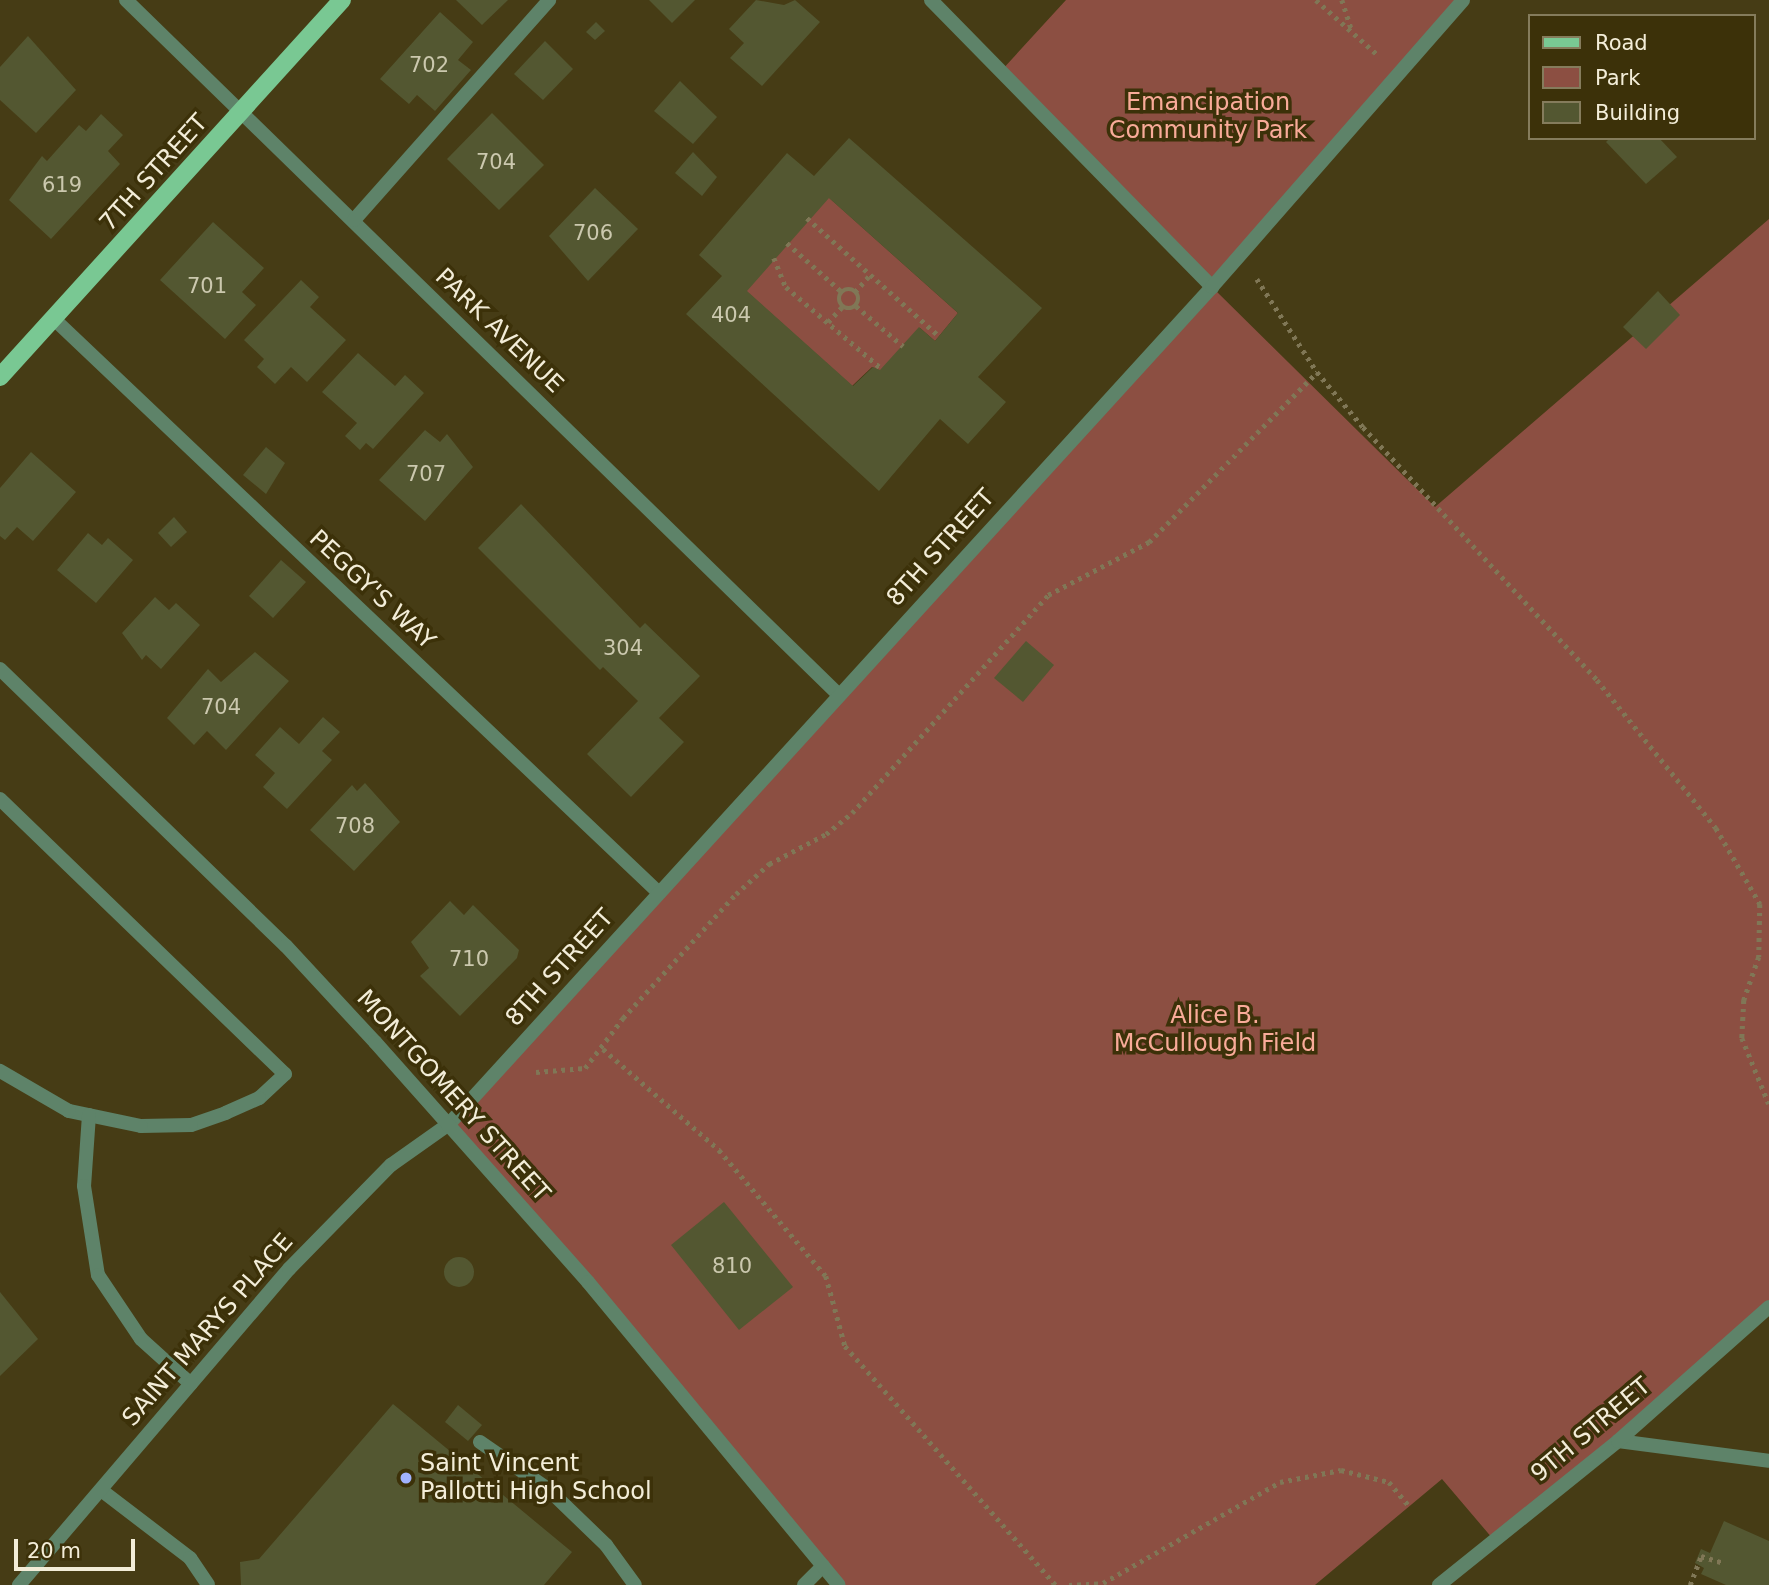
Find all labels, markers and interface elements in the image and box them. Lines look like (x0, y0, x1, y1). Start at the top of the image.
legend (1528, 14, 1755, 140)
text: Road (1595, 31, 1648, 55)
house number: 702 (409, 52, 449, 78)
text: Park (1595, 66, 1640, 90)
park label: Emancipation Community Park (1109, 89, 1307, 145)
text: Building (1595, 101, 1680, 125)
street label: 7TH STREET (94, 109, 214, 237)
house number: 704 (476, 149, 516, 175)
house number: 619 (42, 172, 82, 198)
house number: 706 (573, 220, 613, 246)
street label: PARK AVENUE (429, 263, 569, 399)
house number: 701 (187, 273, 227, 299)
house number: 404 (711, 302, 751, 328)
house number: 707 (406, 461, 446, 487)
street label: 8TH STREET (881, 484, 1001, 612)
street label: PEGGY'S WAY (303, 524, 441, 656)
house number: 304 (603, 635, 643, 661)
house number: 704 (201, 694, 241, 720)
house number: 708 (335, 813, 375, 839)
street label: 8TH STREET (500, 904, 620, 1032)
house number: 710 (449, 946, 489, 972)
street label: MONTGOMERY STREET (350, 984, 556, 1208)
park label: Alice B. McCullough Field (1114, 1002, 1316, 1058)
street label: SAINT MARYS PLACE (117, 1228, 299, 1432)
house number: 810 (712, 1253, 752, 1279)
street label: 9TH STREET (1525, 1372, 1657, 1488)
place label: Saint Vincent Pallotti High School (420, 1450, 652, 1506)
marker: Saint Vincent Pallotti High School (398, 1470, 414, 1486)
scale bar (18, 1526, 138, 1570)
text: 20 m (27, 1539, 81, 1563)

